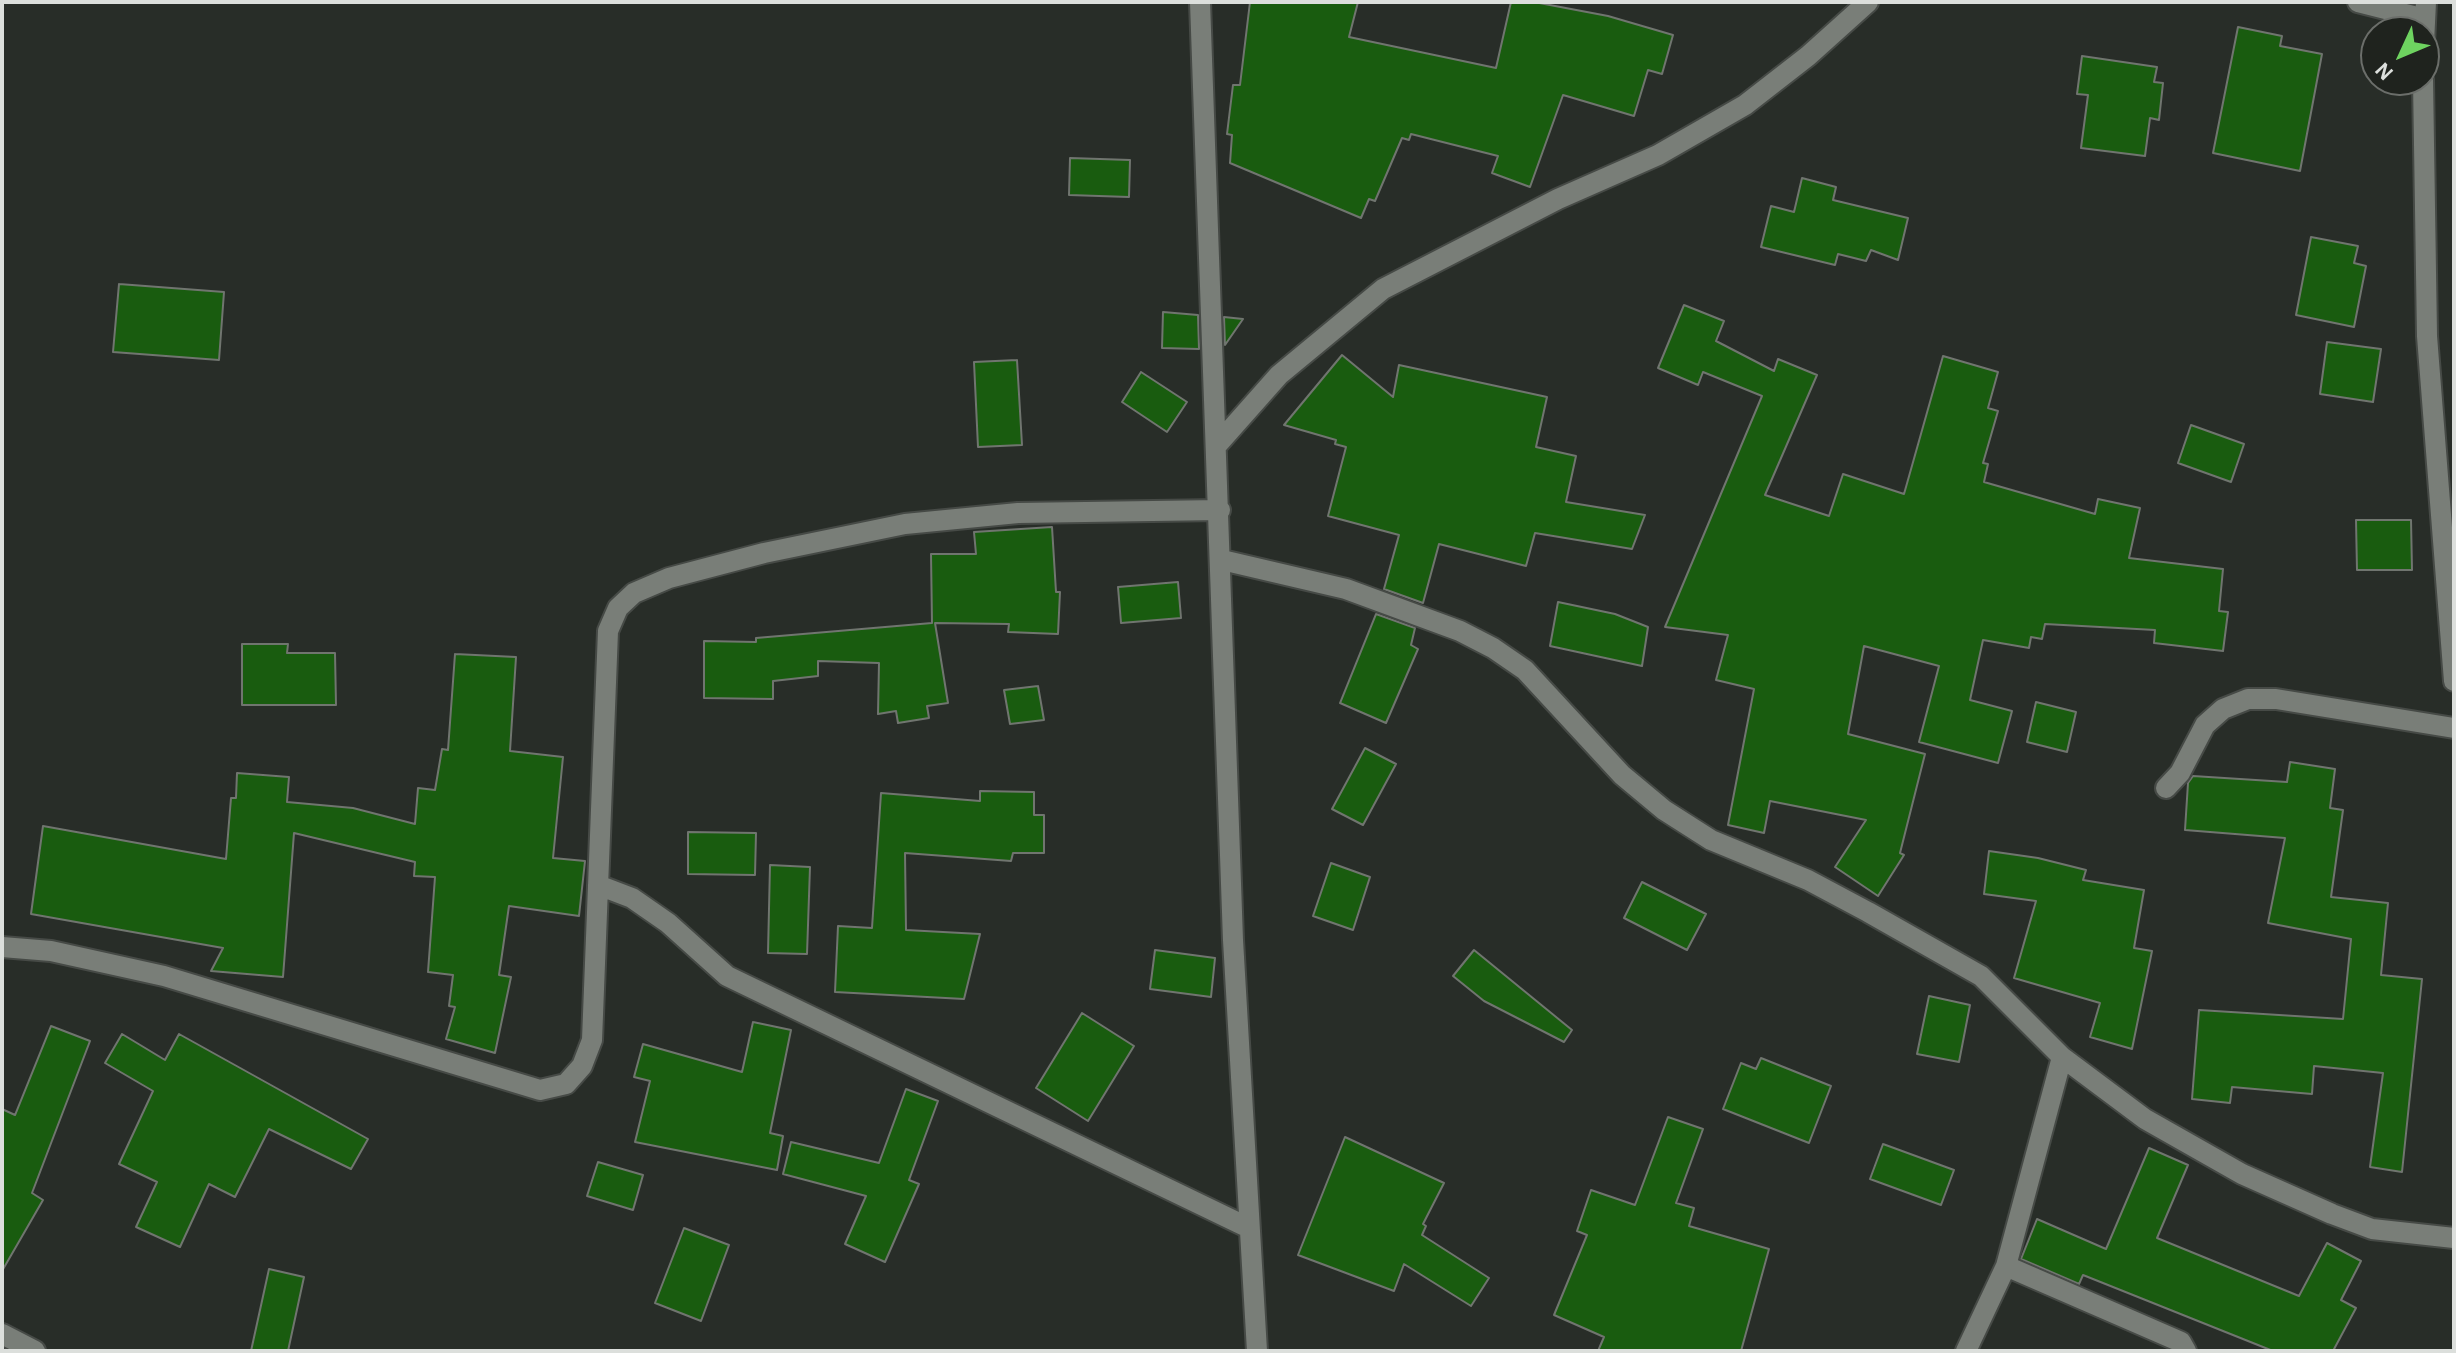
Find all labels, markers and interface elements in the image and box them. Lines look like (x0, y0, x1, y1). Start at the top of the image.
north arrow (2360, 16, 2440, 96)
text: N (2371, 58, 2397, 84)

